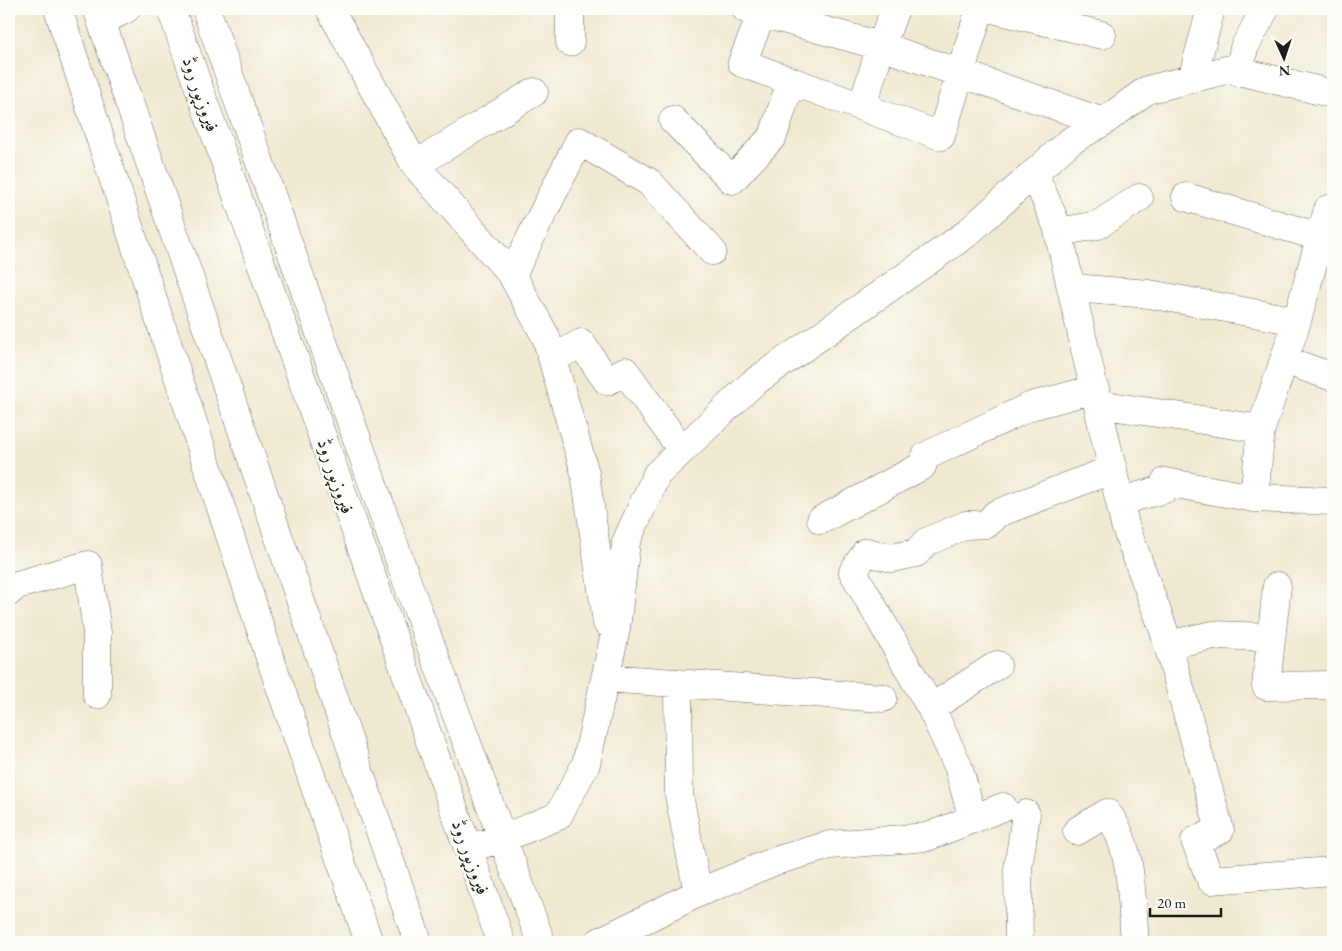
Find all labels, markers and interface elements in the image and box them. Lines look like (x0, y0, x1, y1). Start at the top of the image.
north arrow (1260, 32, 1310, 82)
street label: فیروزپور روڈ (176, 53, 226, 135)
text: N (1278, 62, 1291, 80)
street label: فیروزپور روڈ (311, 435, 361, 517)
street label: فیروزپور روڈ (445, 816, 496, 898)
scale bar (1150, 886, 1221, 918)
text: 20 m (1157, 893, 1186, 912)

